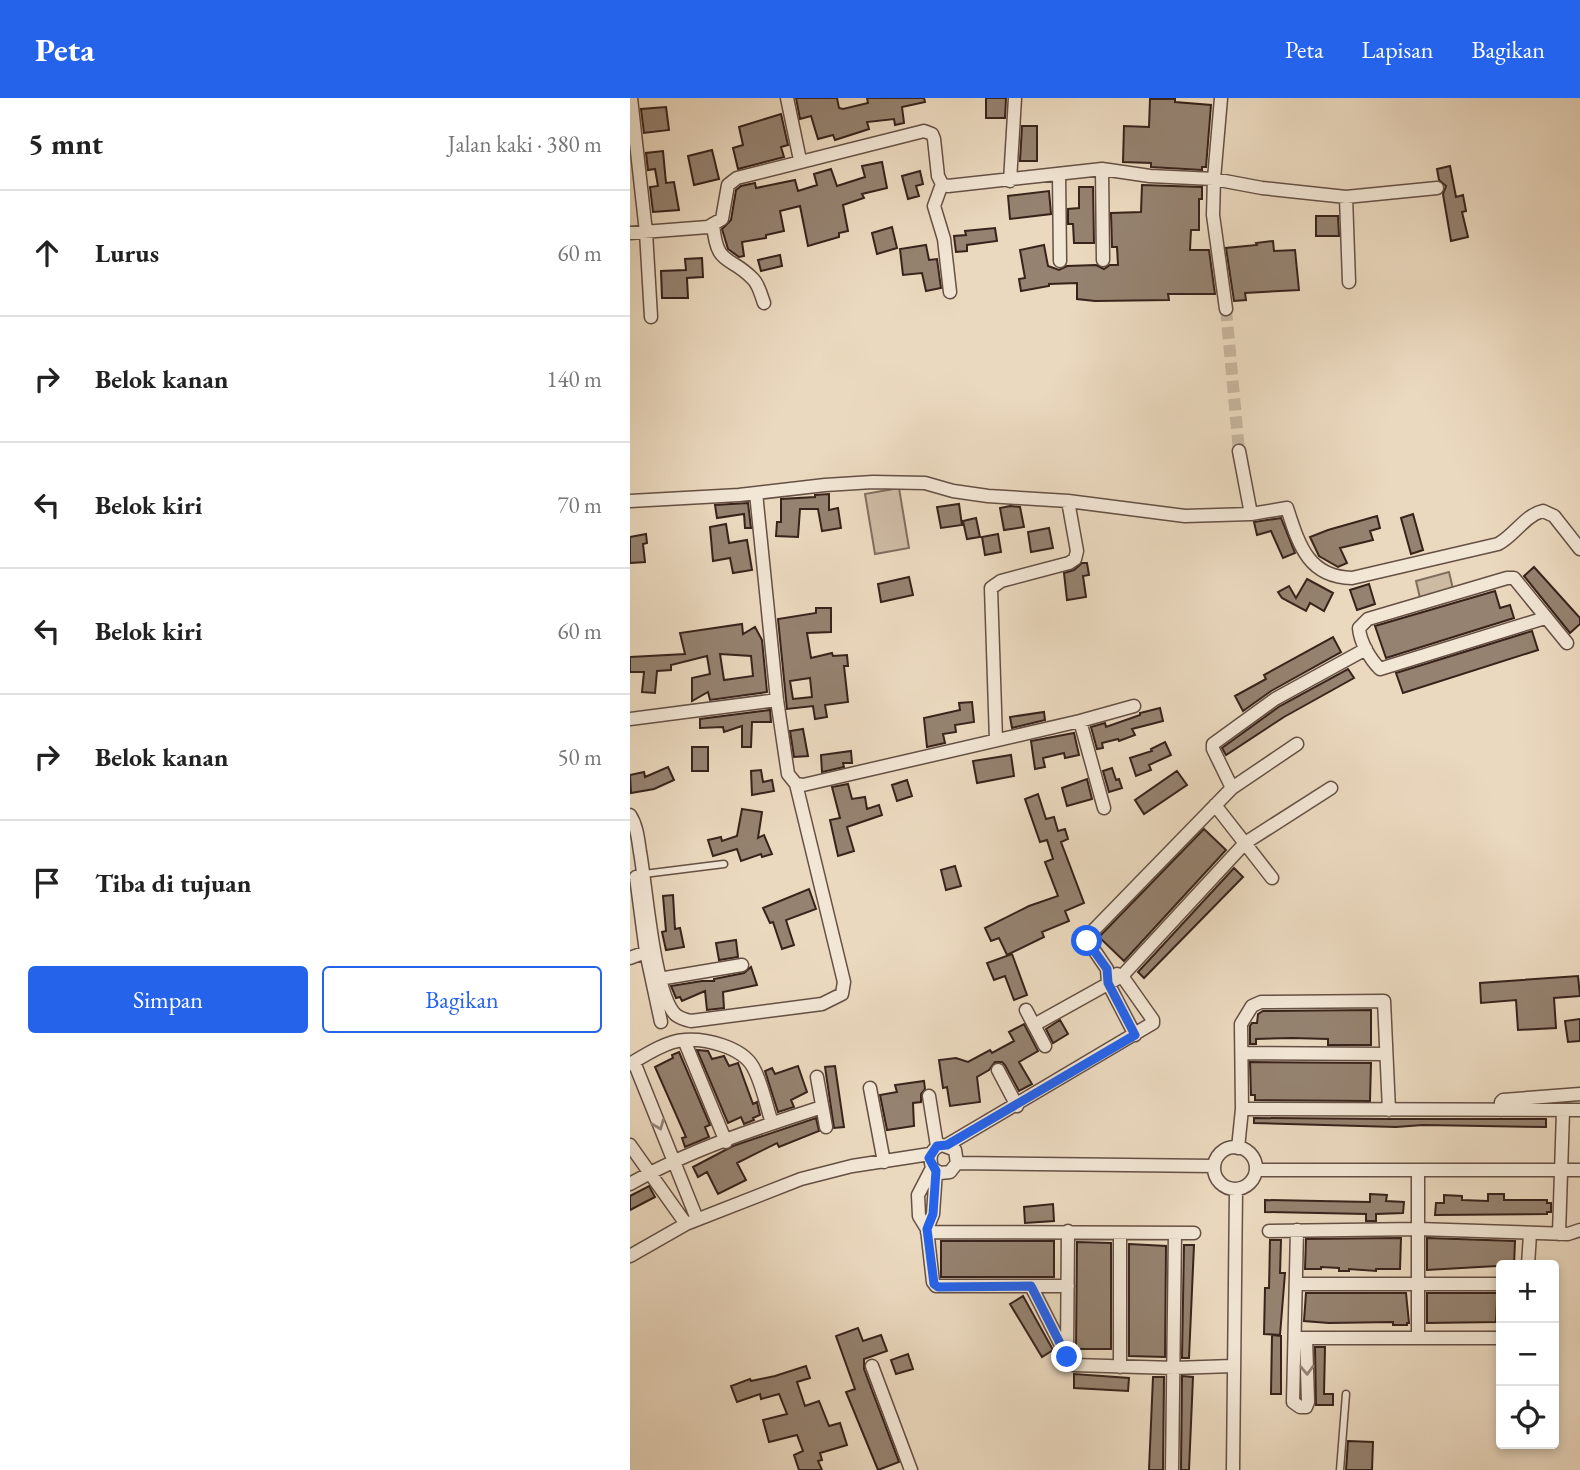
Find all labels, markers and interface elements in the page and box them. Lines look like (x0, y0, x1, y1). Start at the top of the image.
text: Peta (35, 28, 95, 71)
text: Peta (1285, 34, 1324, 65)
text: Lapisan (1362, 34, 1434, 65)
text: Bagikan (1472, 34, 1545, 65)
text: 5 mnt (28, 124, 103, 163)
text: Jalan kaki · 380 m (448, 129, 602, 159)
icon: ahead (28, 234, 66, 272)
text: Lurus (95, 236, 159, 270)
text: 60 m (557, 238, 602, 268)
icon: right (28, 360, 66, 398)
text: Belok kanan (95, 362, 229, 396)
text: 140 m (546, 364, 602, 394)
icon: left (28, 486, 66, 524)
text: Belok kiri (95, 488, 202, 522)
text: 70 m (557, 490, 602, 520)
icon: left (28, 612, 66, 650)
text: Belok kiri (95, 614, 202, 648)
text: 60 m (557, 616, 602, 646)
icon: right (28, 738, 66, 776)
text: Belok kanan (95, 740, 229, 774)
text: 50 m (557, 742, 602, 772)
icon: arrive (28, 864, 66, 902)
text: Tiba di tujuan (95, 866, 251, 900)
route start (1071, 925, 1102, 956)
button: Simpan (28, 966, 308, 1033)
button: Bagikan (322, 966, 602, 1033)
one-way arrow (650, 1119, 664, 1131)
map controls (1496, 1260, 1559, 1449)
button: + (1496, 1260, 1559, 1323)
button: − (1496, 1323, 1559, 1386)
route end (1051, 1341, 1082, 1372)
one-way arrow (1300, 1365, 1315, 1376)
button: locate (1496, 1386, 1559, 1449)

